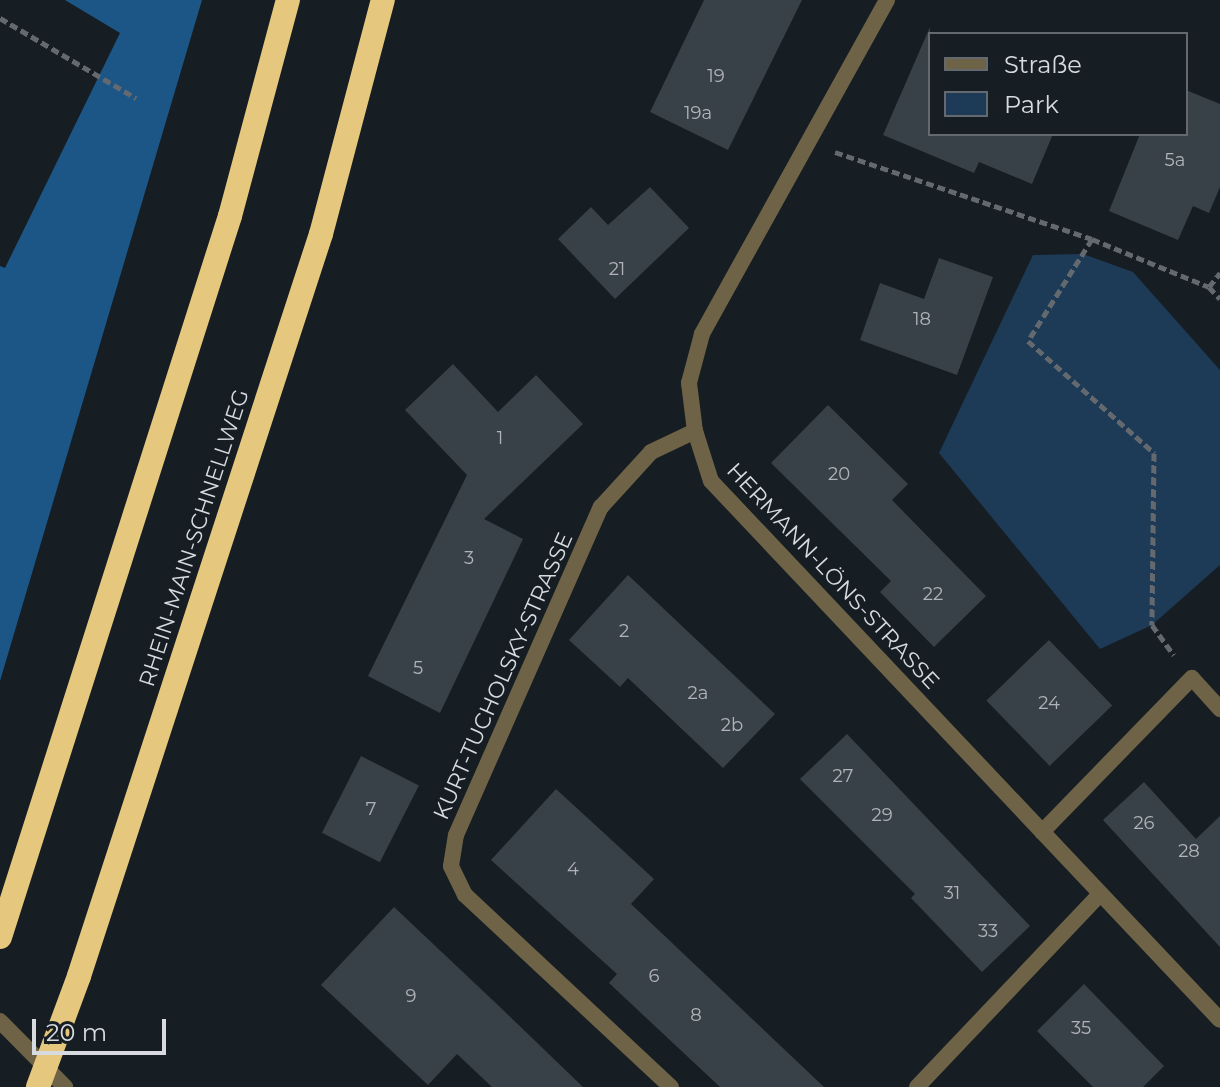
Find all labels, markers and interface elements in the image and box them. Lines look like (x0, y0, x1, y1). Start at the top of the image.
legend (928, 32, 1188, 136)
text: Straße (1004, 50, 1082, 79)
house number: 19 (707, 65, 725, 87)
text: Park (1004, 90, 1059, 119)
house number: 19a (684, 102, 712, 124)
house number: 5a (1165, 149, 1185, 171)
house number: 21 (609, 258, 625, 280)
house number: 18 (913, 308, 931, 330)
street label: RHEIN-MAIN-SCHNELLWEG (133, 386, 255, 690)
house number: 1 (497, 427, 503, 449)
street label: HERMANN-LÖNS-STRASSE (721, 457, 945, 695)
house number: 20 (828, 463, 850, 485)
street label: KURT-TUCHOLSKY-STRASSE (428, 528, 578, 824)
house number: 3 (464, 547, 474, 569)
house number: 22 (923, 583, 943, 605)
house number: 2 (619, 620, 629, 642)
house number: 5 (413, 657, 423, 679)
house number: 2a (688, 682, 708, 704)
house number: 24 (1038, 692, 1060, 714)
house number: 2b (721, 714, 743, 736)
house number: 27 (833, 765, 853, 787)
house number: 7 (366, 798, 376, 820)
house number: 29 (871, 804, 893, 826)
house number: 26 (1133, 812, 1155, 834)
house number: 28 (1178, 840, 1200, 862)
house number: 4 (567, 858, 579, 880)
house number: 31 (944, 882, 960, 904)
house number: 33 (978, 920, 998, 942)
house number: 6 (649, 965, 659, 987)
house number: 9 (406, 985, 416, 1007)
scale bar (36, 1003, 170, 1053)
house number: 8 (690, 1004, 702, 1026)
house number: 35 (1071, 1017, 1091, 1039)
text: 20 m (46, 1018, 107, 1047)

